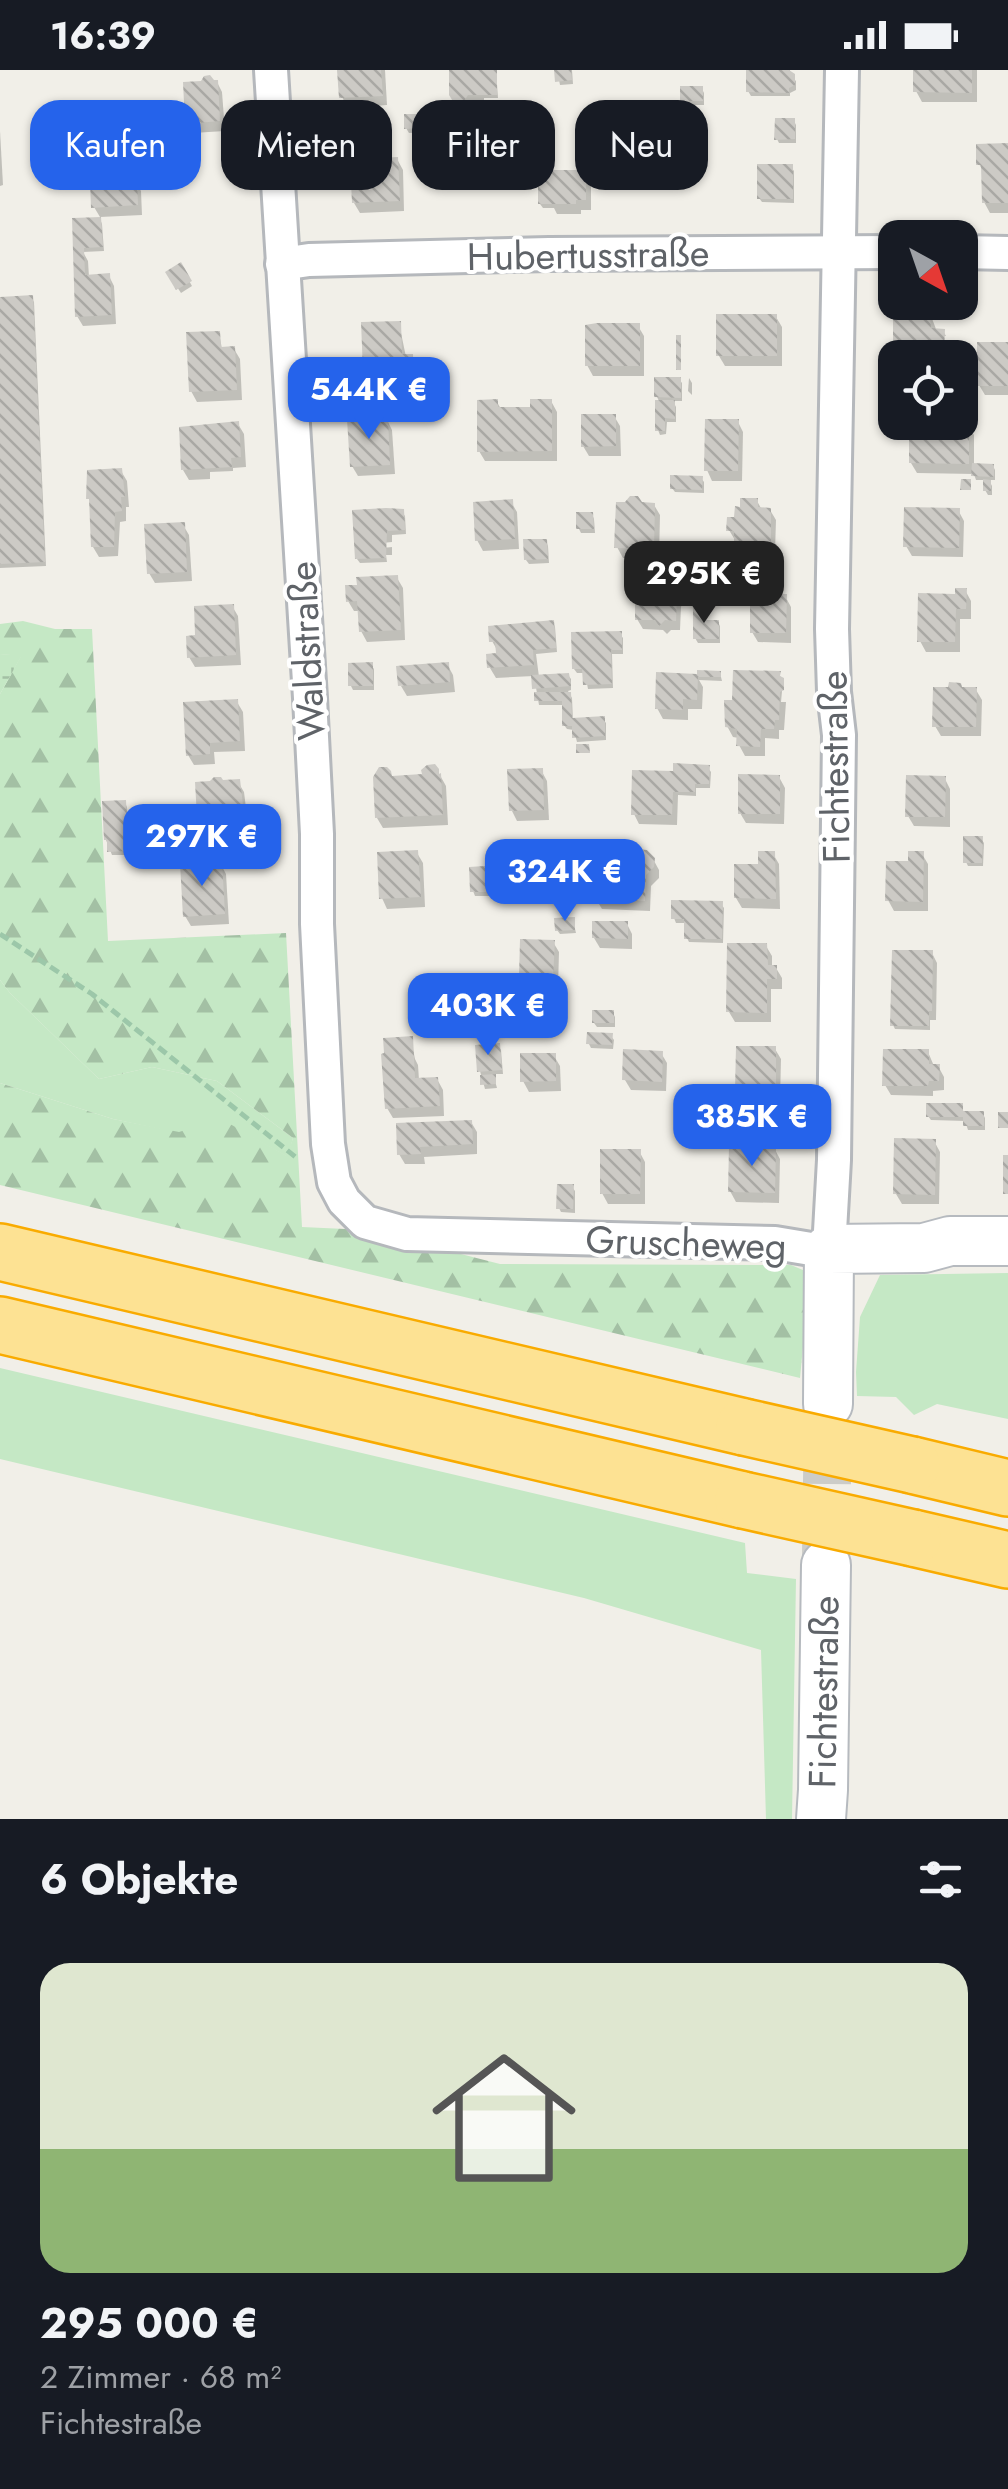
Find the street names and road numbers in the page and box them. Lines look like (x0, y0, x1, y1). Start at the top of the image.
street label: Hubertusstraße (466, 225, 710, 284)
street label: Waldstraße (274, 560, 339, 742)
street label: Fichtestraße (805, 670, 864, 864)
street label: Gruscheweg (584, 1212, 788, 1273)
street label: Fichtestraße (794, 1595, 853, 1789)

